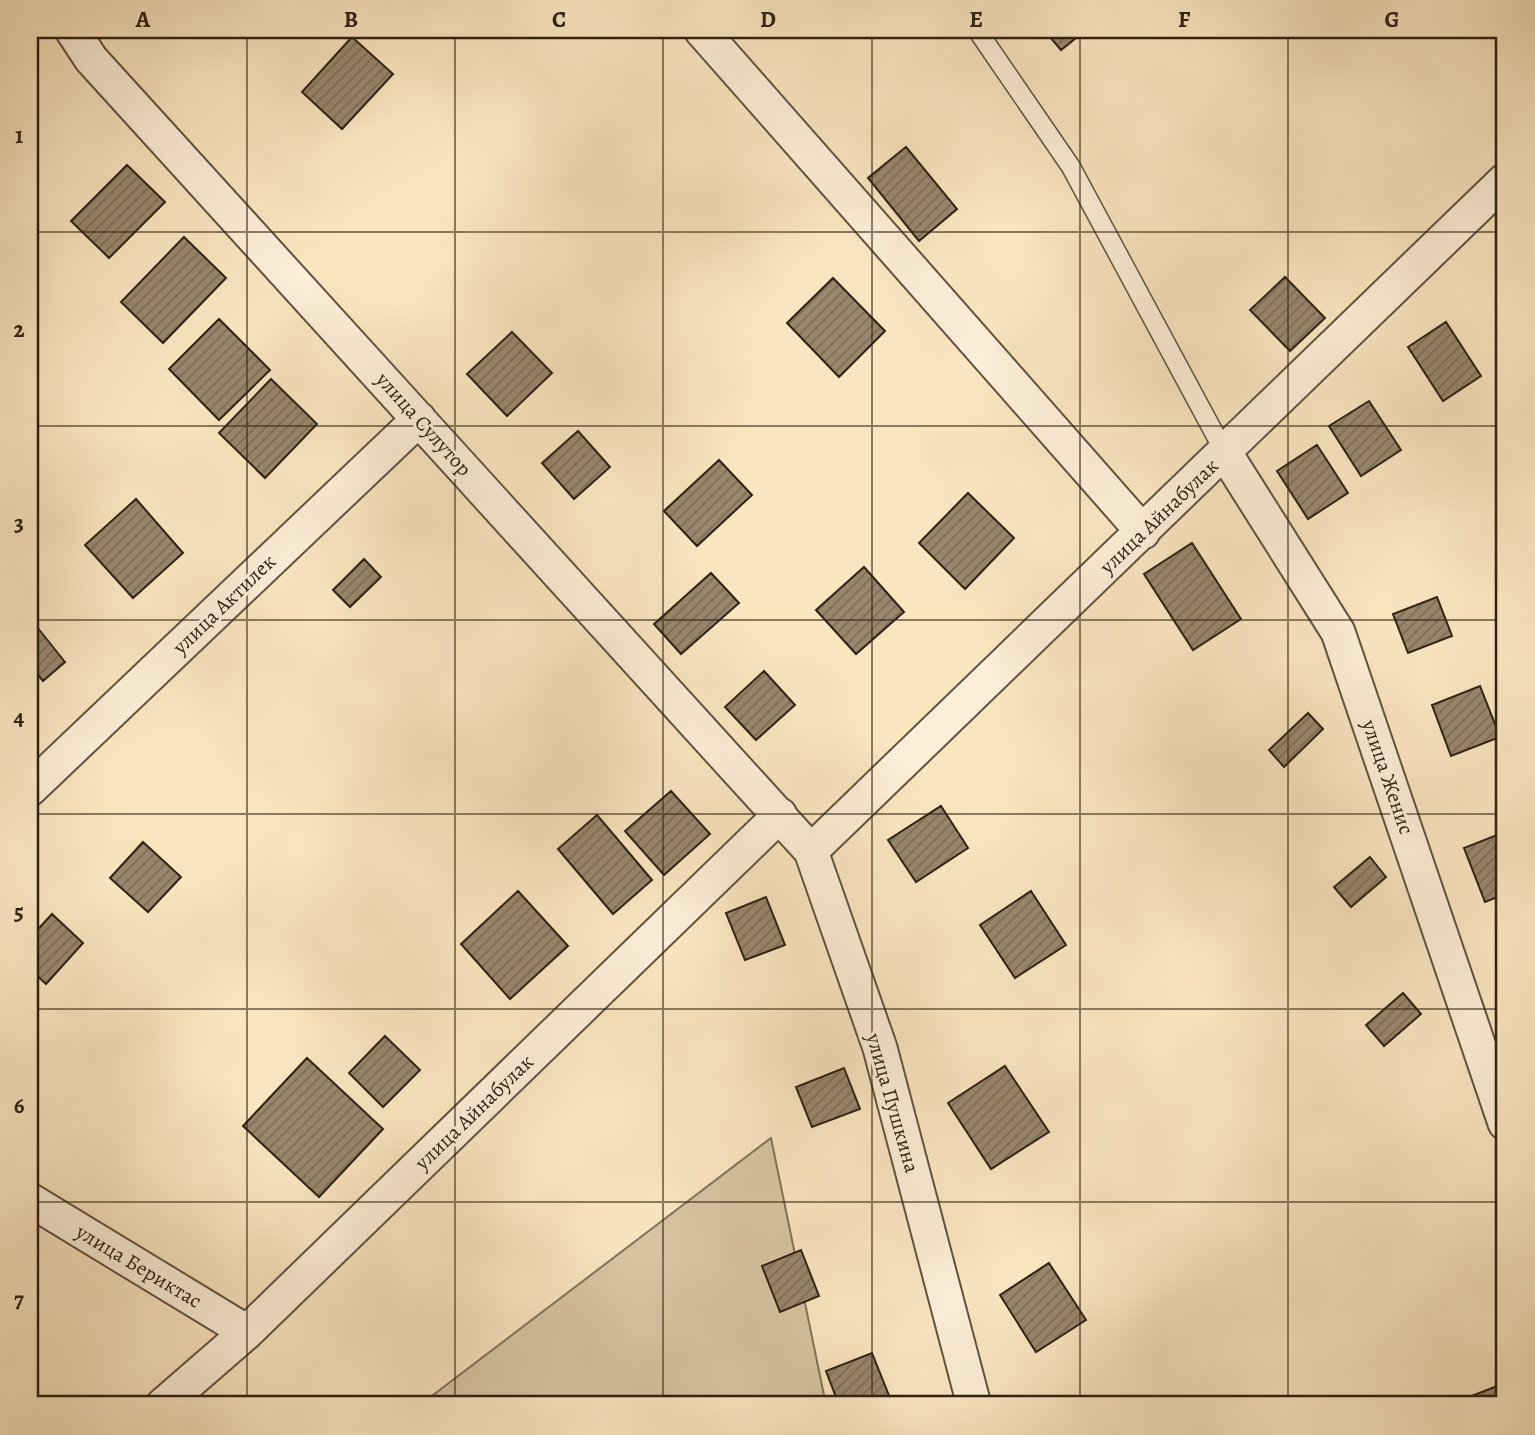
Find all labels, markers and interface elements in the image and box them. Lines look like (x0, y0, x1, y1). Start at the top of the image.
text: A (135, 4, 151, 35)
text: B (344, 4, 358, 35)
text: C (552, 4, 566, 35)
text: D (760, 4, 776, 35)
text: E (969, 4, 983, 35)
text: F (1178, 4, 1191, 35)
text: G (1384, 4, 1400, 35)
text: 1 (15, 120, 23, 151)
text: 2 (13, 314, 25, 345)
street label: улица Сулутор (369, 365, 478, 482)
street label: улица Айнабулак (1093, 452, 1225, 581)
text: 3 (14, 508, 24, 539)
street label: улица Актилек (166, 548, 282, 661)
text: 4 (14, 702, 25, 733)
street label: улица Женис (1355, 715, 1421, 838)
text: 5 (14, 896, 24, 927)
street label: улица Пушкина (859, 1029, 926, 1176)
street label: улица Айнабулак (408, 1048, 540, 1177)
text: 6 (14, 1090, 25, 1121)
street label: улица Бериктас (70, 1217, 207, 1315)
text: 7 (14, 1284, 24, 1315)

